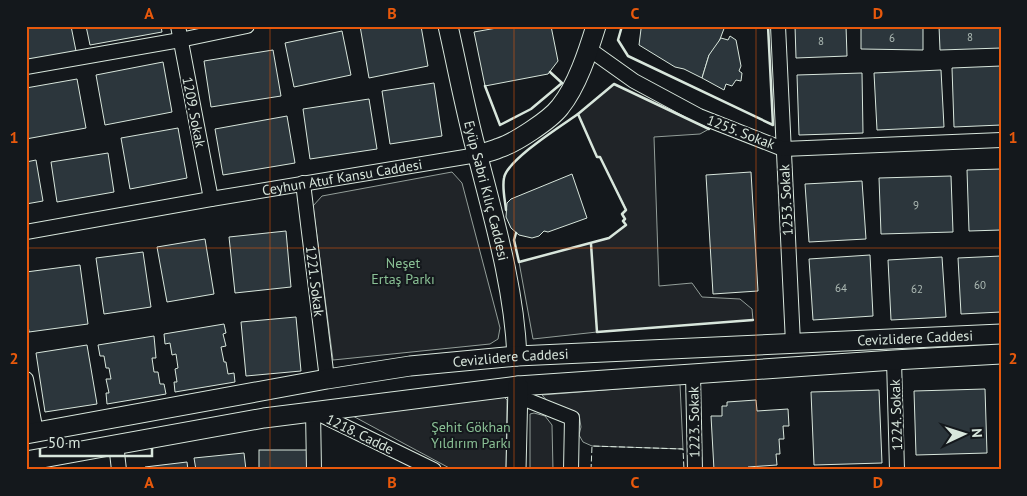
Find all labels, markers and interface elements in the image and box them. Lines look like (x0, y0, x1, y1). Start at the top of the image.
text: A (144, 3, 154, 23)
text: B (387, 3, 397, 23)
text: C (631, 3, 640, 23)
text: D (873, 3, 883, 23)
house number: 8 (967, 30, 973, 44)
house number: 6 (889, 31, 895, 45)
house number: 8 (818, 34, 824, 48)
street label: 1209. Sokak (178, 75, 210, 149)
street label: 1255. Sokak (704, 111, 778, 153)
street label: Eyüp Sabri Kılıç Caddesi (460, 119, 513, 262)
text: 1 (9, 127, 19, 147)
text: 1 (1008, 127, 1018, 147)
street label: Ceyhun Atuf Kansu Caddesi (261, 155, 424, 199)
street label: 1253. Sokak (775, 164, 797, 236)
house number: 9 (913, 198, 919, 212)
street label: 1221. Sokak (302, 244, 328, 318)
park label: Neşet Ertaş Parkı (371, 254, 435, 288)
house number: 60 (974, 278, 986, 292)
house number: 64 (835, 281, 847, 295)
house number: 62 (911, 282, 923, 296)
street label: Cevizlidere Caddesi (857, 326, 973, 350)
street label: Cevizlidere Caddesi (452, 345, 569, 371)
text: 2 (9, 348, 19, 368)
text: 2 (1008, 348, 1018, 368)
street label: 1224. Sokak (886, 379, 906, 451)
street label: 1223. Sokak (684, 386, 704, 458)
north arrow (940, 408, 990, 458)
street label: 1218. Cadde (323, 410, 397, 458)
park label: Şehit Gökhan Yıldırım Parkı (431, 418, 511, 452)
scale bar (40, 426, 152, 458)
text: N (968, 428, 986, 438)
text: 50 m (48, 433, 81, 452)
text: A (144, 472, 154, 492)
text: B (387, 472, 397, 492)
text: C (631, 472, 640, 492)
text: D (873, 472, 883, 492)

